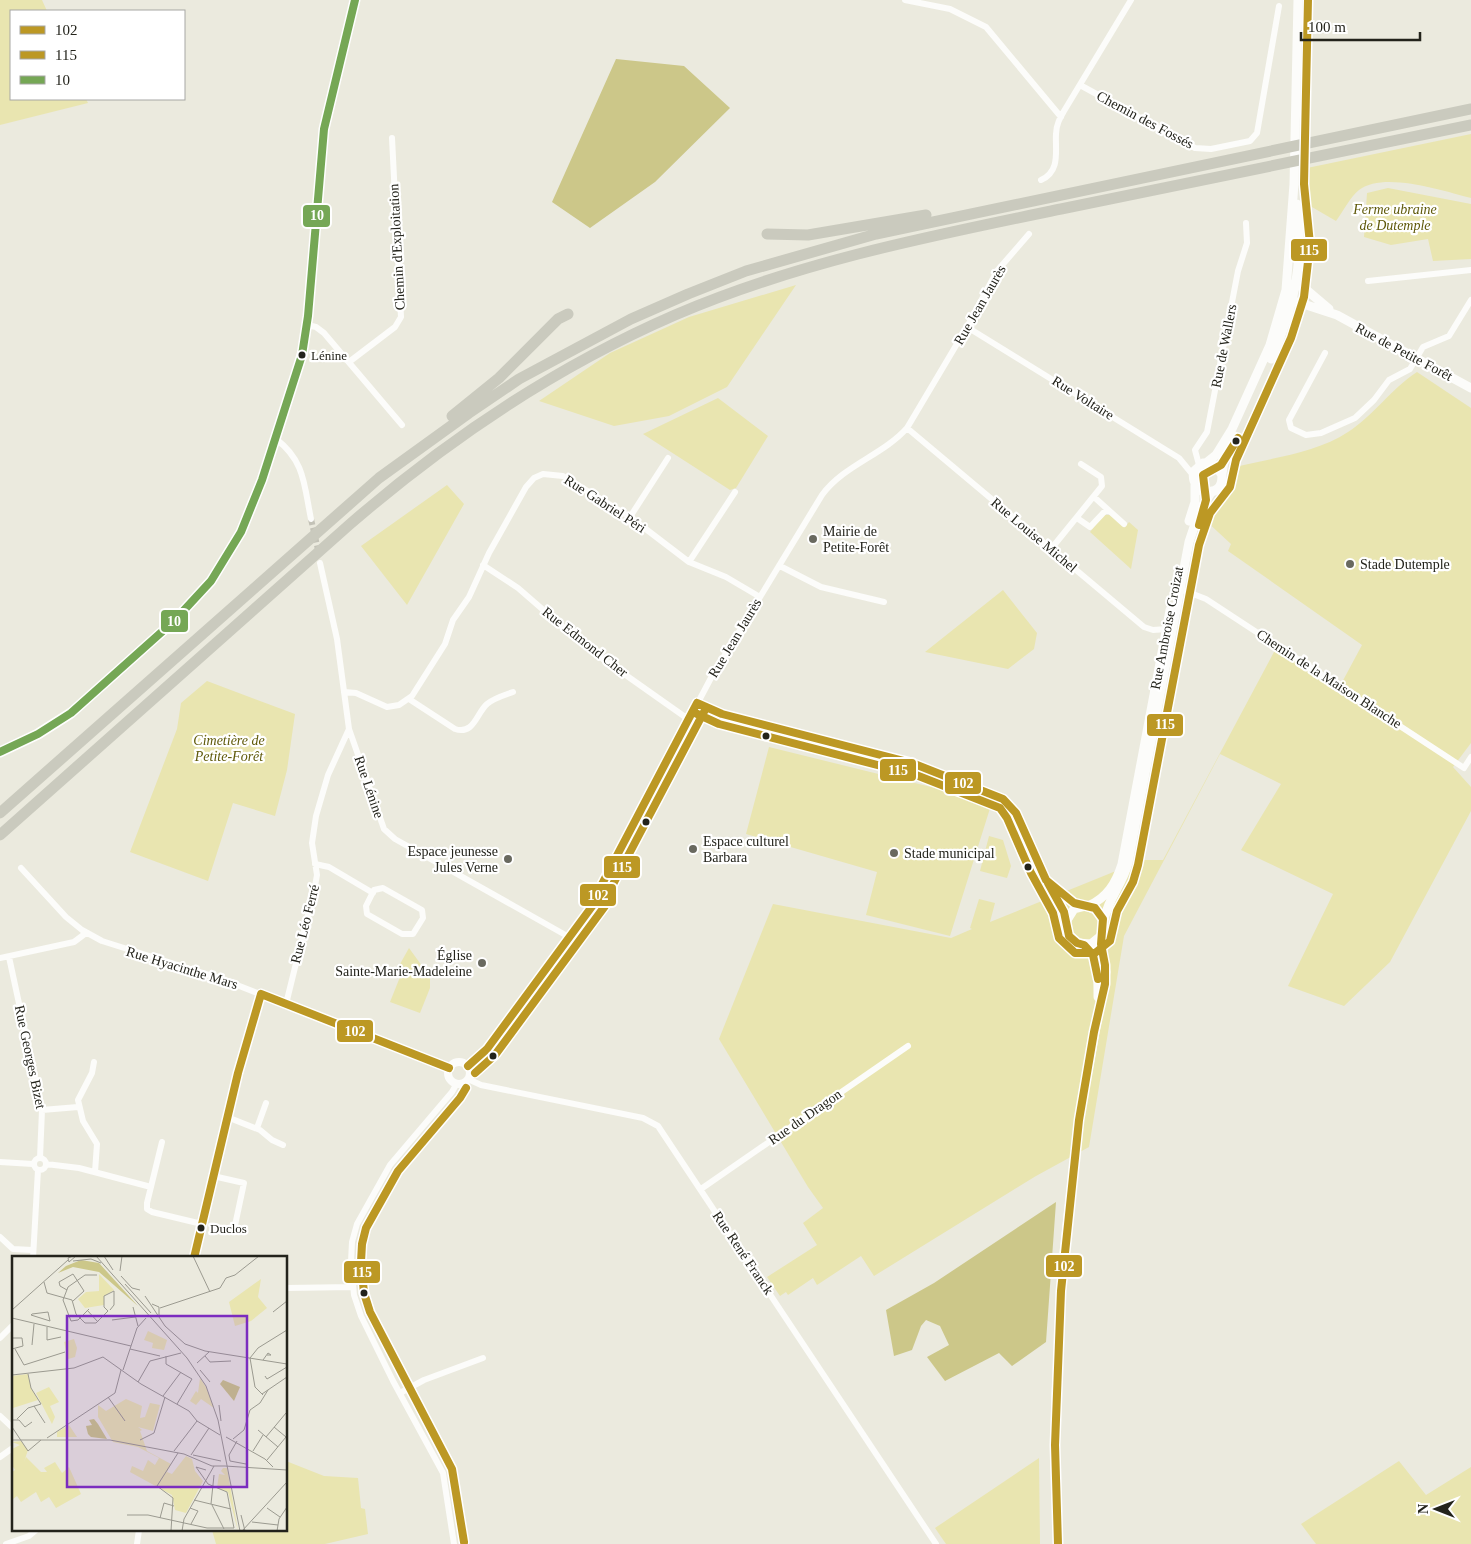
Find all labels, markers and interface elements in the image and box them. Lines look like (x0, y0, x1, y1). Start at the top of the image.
legend (10, 10, 185, 100)
scale bar (1301, 10, 1420, 42)
text: 100 m (1308, 19, 1346, 35)
text: 102 (55, 22, 78, 38)
text: 115 (55, 47, 77, 63)
text: 10 (55, 72, 70, 88)
street label: Chemin des Fossés (1094, 88, 1196, 152)
street label: Chemin d'Exploitation (386, 183, 408, 311)
park label: Ferme ubraine de Dutemple (1352, 202, 1437, 233)
line badge: 10 (302, 204, 331, 228)
text: 10 (310, 208, 324, 223)
line badge: 115 (1290, 238, 1328, 262)
text: 115 (1299, 243, 1319, 258)
street label: Rue Jean Jaurès (951, 263, 1009, 347)
street label: Rue de Wallers (1209, 303, 1239, 389)
street label: Rue de Petite Forêt (1353, 320, 1455, 384)
place label: Lénine (311, 348, 347, 363)
marker: Lénine (297, 350, 307, 360)
street label: Rue Voltaire (1049, 373, 1117, 423)
unlabelled marker (1231, 436, 1241, 446)
street label: Rue Gabriel Péri (561, 472, 649, 536)
street label: Rue Louise Michel (988, 495, 1080, 575)
place label: Mairie de Petite-Forêt (823, 524, 889, 555)
marker: Mairie de Petite-Forêt (807, 533, 819, 545)
place label: Stade Dutemple (1360, 557, 1450, 572)
marker: Stade Dutemple (1344, 558, 1356, 570)
street label: Rue Ambroise Croizat (1148, 565, 1186, 691)
street label: Rue Jean Jaurès (706, 596, 764, 680)
street label: Rue Edmond Cher (539, 604, 631, 680)
line badge: 10 (160, 609, 189, 633)
text: 10 (167, 614, 181, 629)
street label: Chemin de la Maison Blanche (1254, 627, 1404, 731)
line badge: 115 (1146, 713, 1184, 737)
text: 115 (1155, 717, 1175, 732)
unlabelled marker (761, 731, 771, 741)
park label: Cimetière de Petite-Forêt (193, 733, 265, 764)
street label: Rue Lénine (351, 754, 387, 820)
line badge: 115 (879, 758, 917, 782)
text: 115 (888, 763, 908, 778)
line badge: 102 (944, 771, 982, 795)
text: 102 (953, 776, 974, 791)
unlabelled marker (641, 817, 651, 827)
place label: Espace culturel Barbara (703, 834, 789, 865)
marker: Espace culturel Barbara (687, 843, 699, 855)
place label: Espace jeunesse Jules Verne (407, 844, 498, 875)
place label: Stade municipal (904, 846, 995, 861)
marker: Stade municipal (888, 847, 900, 859)
marker: Espace jeunesse Jules Verne (502, 853, 514, 865)
line badge: 115 (603, 855, 641, 879)
text: 115 (612, 860, 632, 875)
unlabelled marker (1023, 862, 1033, 872)
street label: Rue Léo Ferré (288, 883, 322, 965)
line badge: 102 (579, 883, 617, 907)
text: 102 (588, 888, 609, 903)
street label: Rue Hyacinthe Mars (124, 944, 240, 992)
place label: Église Sainte-Marie-Madeleine (335, 947, 472, 979)
marker: Église Sainte-Marie-Madeleine (476, 957, 488, 969)
street label: Rue Georges Bizet (12, 1004, 48, 1110)
line badge: 102 (336, 1019, 374, 1043)
text: 102 (345, 1024, 366, 1039)
unlabelled marker (488, 1051, 498, 1061)
street label: Rue du Dragon (766, 1086, 844, 1148)
street label: Rue René Franck (710, 1209, 776, 1297)
place label: Duclos (210, 1221, 247, 1236)
marker: Duclos (196, 1223, 206, 1233)
line badge: 102 (1045, 1254, 1083, 1278)
inset map (12, 1256, 288, 1532)
text: 102 (1054, 1259, 1075, 1274)
line badge: 115 (343, 1260, 381, 1284)
text: 115 (352, 1265, 372, 1280)
unlabelled marker (359, 1288, 369, 1298)
north arrow (1411, 1484, 1461, 1534)
text: N (1416, 1504, 1431, 1514)

